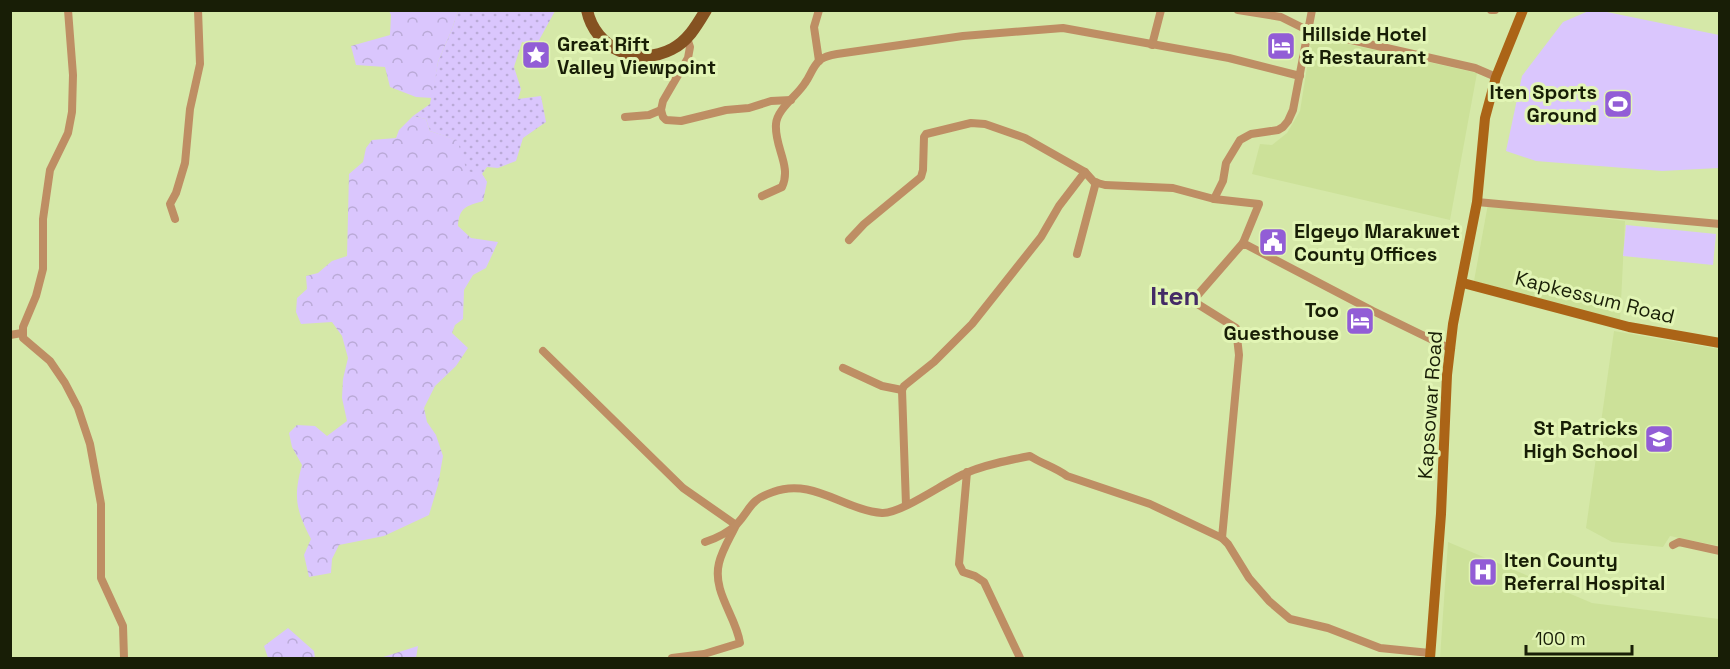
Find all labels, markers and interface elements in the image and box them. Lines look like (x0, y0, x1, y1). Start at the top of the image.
place label: Hillside Hotel & Restaurant (1302, 21, 1427, 70)
hotel icon: Hillside Hotel & Restaurant (1265, 30, 1297, 62)
place label: Great Rift Valley Viewpoint (557, 31, 716, 80)
place icon: Great Rift Valley Viewpoint (520, 39, 552, 71)
place label: Iten Sports Ground (1489, 79, 1597, 128)
sports icon: Iten Sports Ground (1602, 88, 1634, 120)
place label: Elgeyo Marakwet County Offices (1294, 218, 1460, 267)
public building icon: Elgeyo Marakwet County Offices (1257, 226, 1289, 258)
street label: Kapkessum Road (1513, 265, 1677, 329)
district label: Iten (1150, 279, 1200, 313)
place label: Too Guesthouse (1224, 297, 1339, 346)
hotel icon: Too Guesthouse (1344, 305, 1376, 337)
street label: Kapsowar Road (1412, 330, 1448, 480)
place label: St Patricks High School (1523, 415, 1638, 464)
school or university icon: St Patricks High School (1643, 423, 1675, 455)
place label: Iten County Referral Hospital (1504, 547, 1665, 596)
hospital icon: Iten County Referral Hospital (1467, 556, 1499, 588)
scale bar (1526, 618, 1632, 656)
text: 100 m (1535, 627, 1586, 650)

